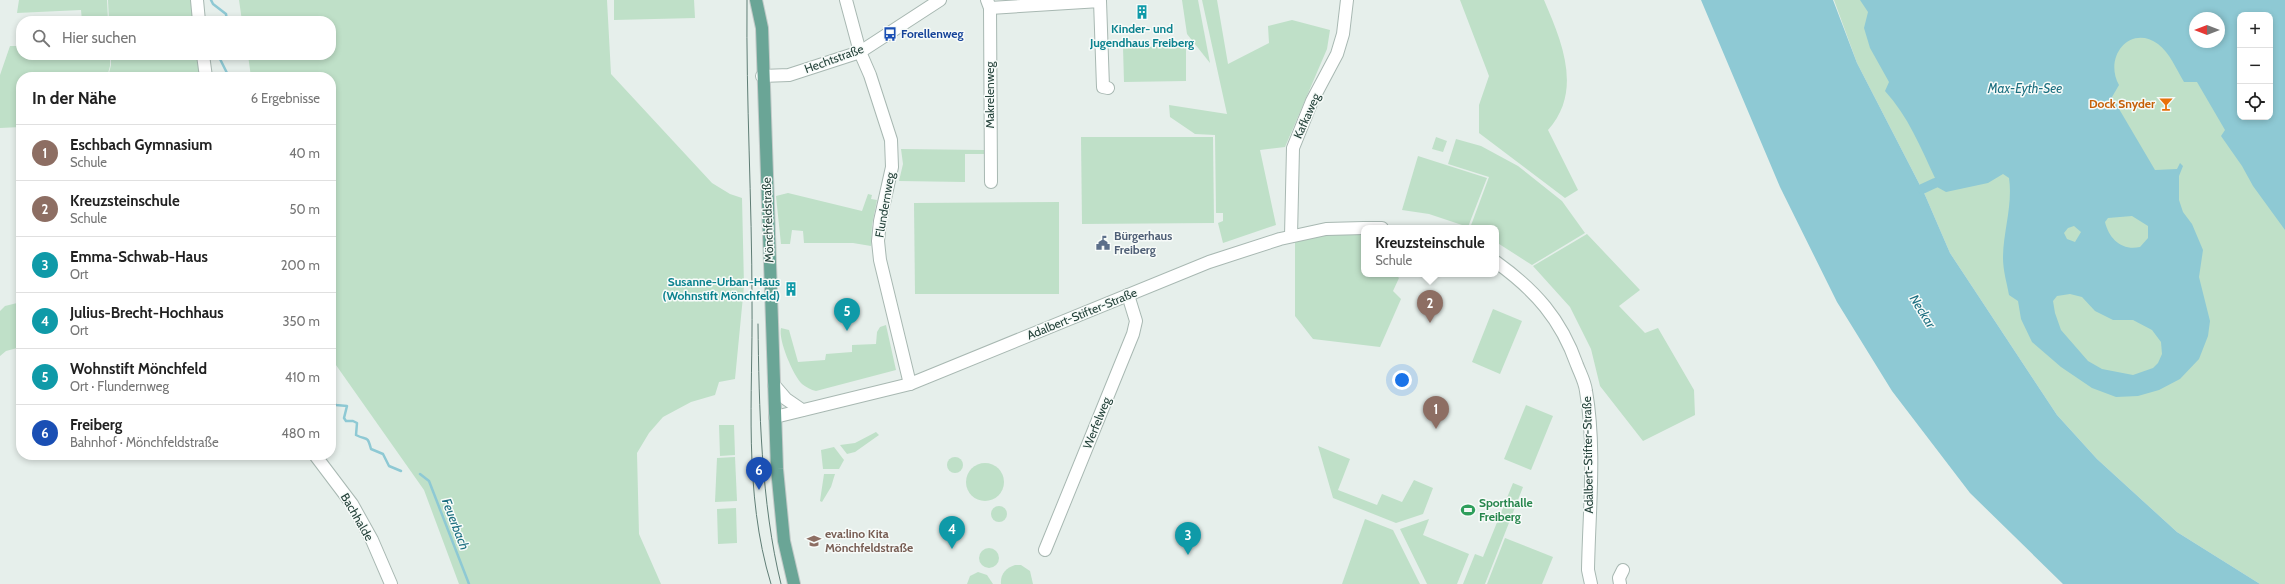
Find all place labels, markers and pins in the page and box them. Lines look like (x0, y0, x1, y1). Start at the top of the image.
building icon: Kinder- und Jugendhaus Freiberg (1134, 4, 1150, 20)
place label: Kinder- und Jugendhaus Freiberg (1089, 21, 1194, 50)
bus stop icon: Forellenweg (882, 26, 898, 42)
place label: Forellenweg (901, 26, 964, 41)
place label: Dock Snyder (2089, 96, 2155, 111)
bar icon: Dock Snyder (2158, 96, 2174, 112)
place label: Bürgerhaus Freiberg (1114, 228, 1172, 257)
public building icon: Bürgerhaus Freiberg (1095, 235, 1111, 251)
place label: Susanne-Urban-Haus (Wohnstift Mönchfeld) (663, 274, 780, 303)
building icon: Susanne-Urban-Haus (Wohnstift Mönchfeld) (783, 281, 799, 297)
pin: 2 (1417, 290, 1443, 323)
pin: 5 (834, 298, 860, 331)
pin: 1 (1423, 396, 1449, 429)
pin: 6 (746, 457, 772, 490)
place label: Sporthalle Freiberg (1479, 495, 1533, 524)
sports icon: Sporthalle Freiberg (1460, 502, 1476, 518)
pin: 4 (939, 516, 965, 549)
pin: 3 (1175, 522, 1201, 555)
place label: eva:lino Kita Mönchfeldstraße (825, 526, 913, 555)
school or university icon: eva:lino Kita Mönchfeldstraße (806, 533, 822, 549)

